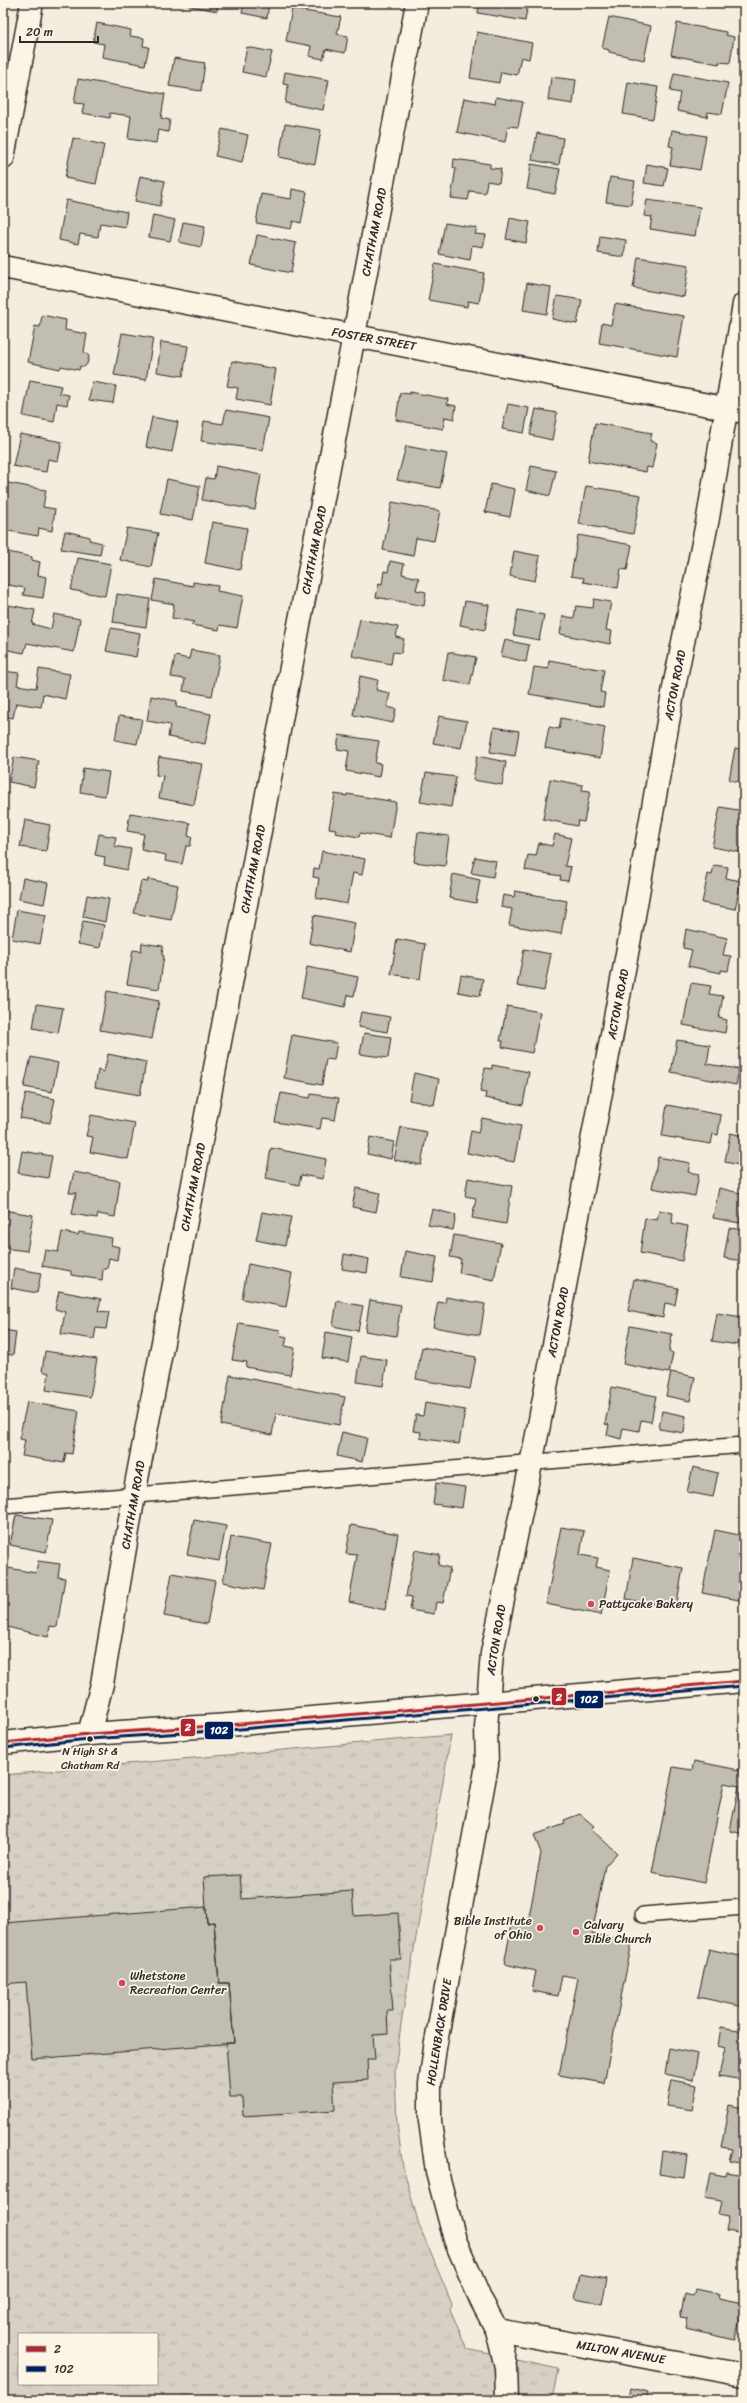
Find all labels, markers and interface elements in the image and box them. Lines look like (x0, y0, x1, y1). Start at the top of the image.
scale bar (20, 18, 98, 44)
text: 20 m (26, 21, 53, 43)
street label: CHATHAM ROAD (355, 185, 393, 278)
street label: FOSTER STREET (330, 321, 419, 357)
street label: CHATHAM ROAD (295, 503, 333, 596)
street label: ACTON ROAD (657, 647, 693, 723)
street label: CHATHAM ROAD (234, 822, 272, 915)
street label: ACTON ROAD (600, 966, 636, 1042)
street label: CHATHAM ROAD (174, 1140, 212, 1233)
street label: ACTON ROAD (540, 1284, 576, 1360)
street label: CHATHAM ROAD (114, 1458, 152, 1551)
place label: Pattycake Bakery (599, 1593, 694, 1615)
marker: Pattycake Bakery (586, 1599, 596, 1609)
street label: ACTON ROAD (479, 1602, 513, 1678)
line badge: 2 (551, 1687, 567, 1706)
text: 2 (555, 1688, 563, 1707)
line badge: 102 (574, 1690, 604, 1709)
text: 102 (580, 1690, 599, 1709)
unlabelled marker (531, 1694, 541, 1704)
line badge: 2 (180, 1718, 196, 1737)
text: 2 (184, 1718, 192, 1737)
line badge: 102 (204, 1721, 234, 1740)
text: 102 (210, 1721, 229, 1740)
marker: N High St & Chatham Rd (85, 1734, 95, 1744)
place label: N High St & Chatham Rd (61, 1742, 120, 1775)
place label: Bible Institute of Ohio (454, 1910, 532, 1946)
place label: Calvary Bible Church (584, 1914, 652, 1950)
marker: Bible Institute of Ohio (535, 1923, 545, 1933)
marker: Calvary Bible Church (571, 1927, 581, 1937)
place label: Whetstone Recreation Center (130, 1965, 227, 2001)
street label: HOLLENBACK DRIVE (420, 1975, 459, 2087)
marker: Whetstone Recreation Center (117, 1978, 127, 1988)
legend (18, 2333, 158, 2385)
street label: MILTON AVENUE (575, 2333, 668, 2371)
text: 2 (54, 2338, 61, 2360)
text: 102 (54, 2358, 74, 2380)

